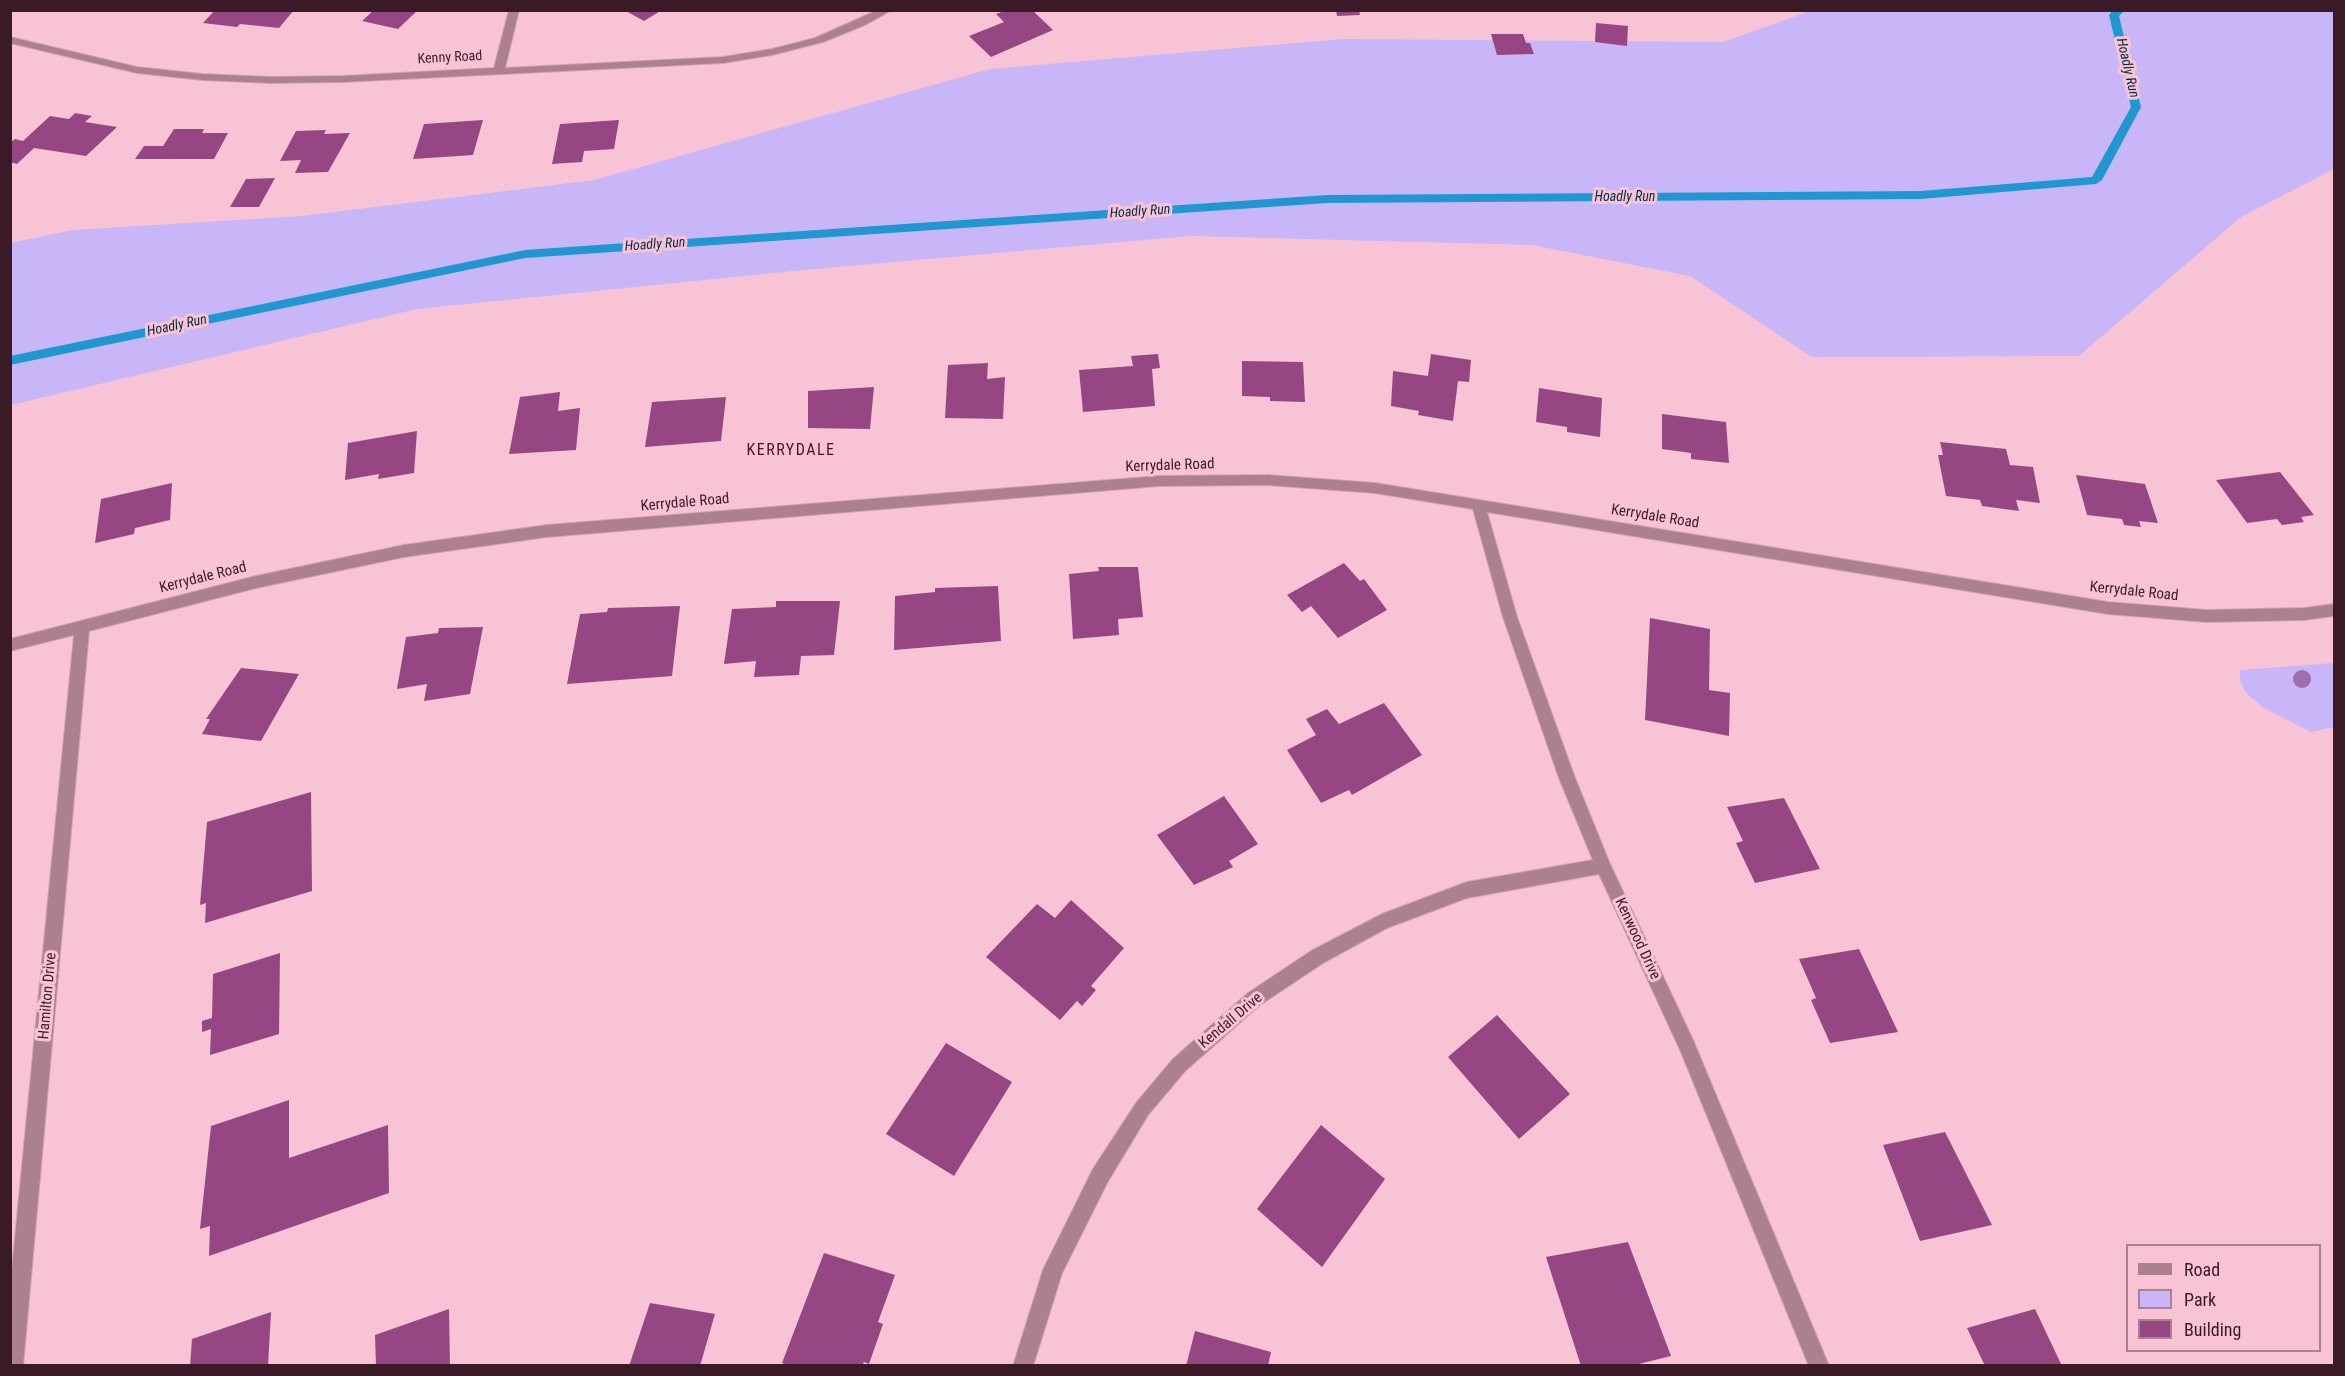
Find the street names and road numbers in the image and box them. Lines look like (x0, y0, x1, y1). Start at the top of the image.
street label: Kenny Road (417, 48, 483, 68)
street label: Kerrydale Road (1125, 455, 1215, 477)
street label: Kerrydale Road (640, 490, 730, 516)
street label: Kerrydale Road (1610, 501, 1700, 533)
street label: Kerrydale Road (158, 558, 248, 598)
street label: Kerrydale Road (2089, 578, 2179, 606)
street label: Kenwood Drive (1610, 895, 1664, 983)
street label: Hamilton Drive (35, 952, 61, 1040)
street label: Kendall Drive (1196, 989, 1266, 1053)

